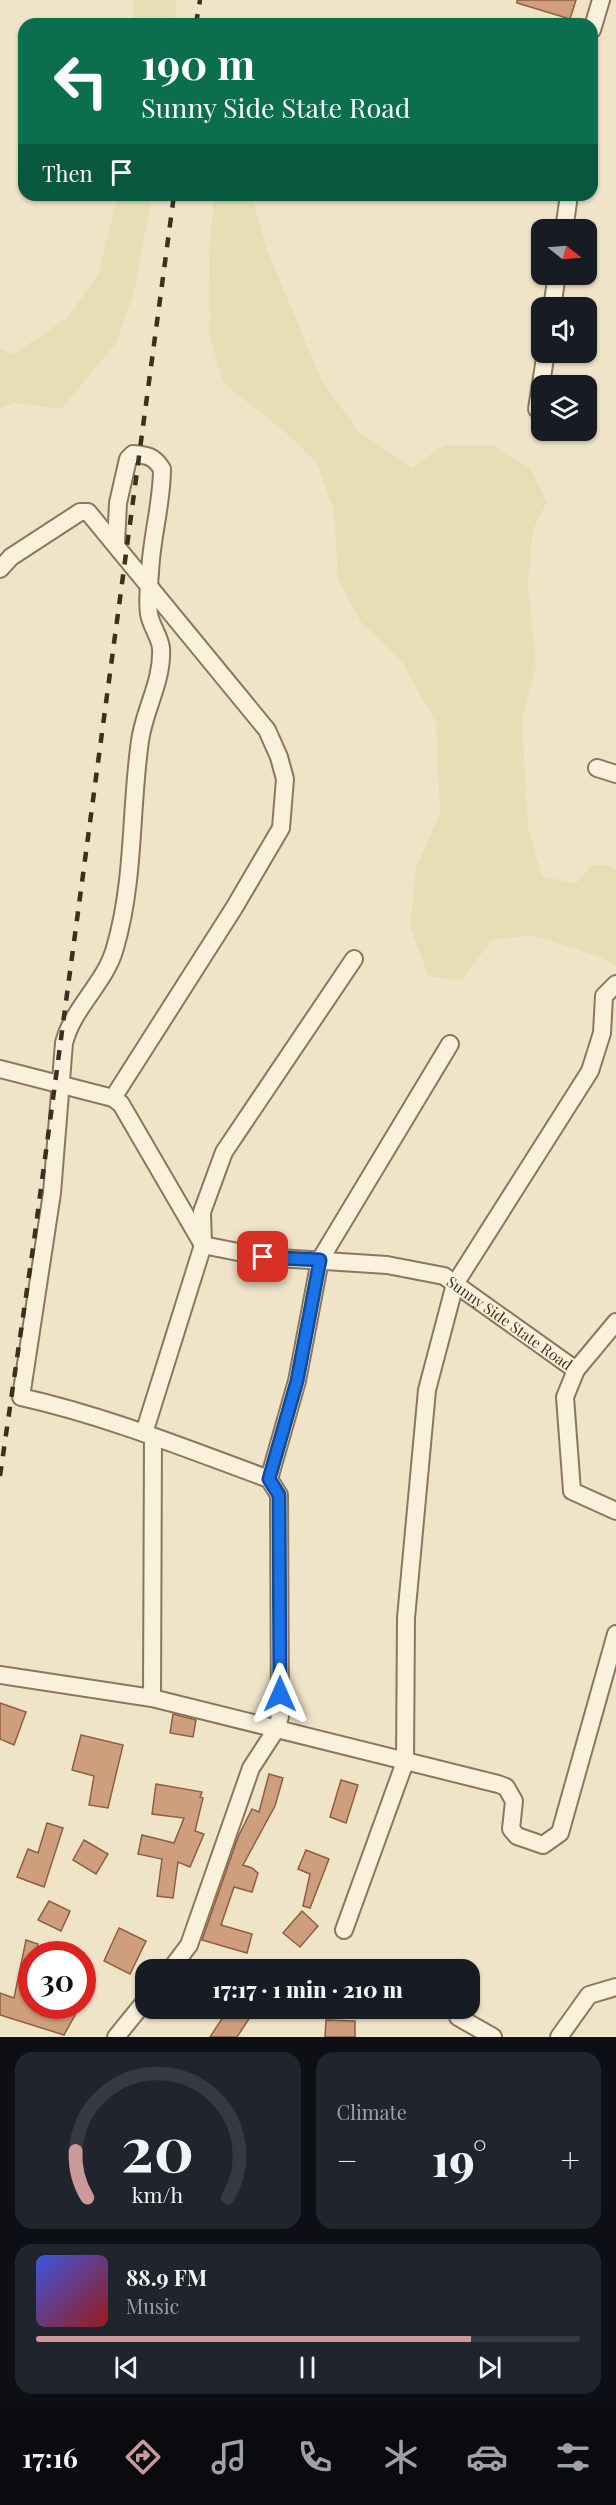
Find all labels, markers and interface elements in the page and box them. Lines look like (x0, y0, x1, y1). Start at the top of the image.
text: 190 m (141, 35, 255, 91)
icon: left (42, 42, 120, 120)
text: Sunny Side State Road (141, 89, 410, 125)
icon: arrive (105, 156, 138, 189)
text: Then (42, 158, 93, 188)
north arrow (531, 219, 597, 285)
map controls (531, 219, 597, 441)
button: sound (531, 297, 597, 363)
button: layers (531, 375, 597, 441)
pin (237, 1231, 288, 1282)
icon: arrive (246, 1240, 279, 1273)
street label: Sunny Side State Road (443, 1271, 577, 1375)
position arrow (248, 1662, 312, 1726)
speed limit sign: 30 (18, 1941, 96, 2019)
text: 17:17 · 1 min · 210 m (212, 1974, 403, 2004)
text: Climate (337, 2098, 407, 2125)
text: 20 (121, 2104, 194, 2188)
text: 19° (432, 2128, 487, 2188)
text: − (337, 2137, 358, 2181)
text: + (561, 2137, 580, 2181)
text: km/h (132, 2180, 184, 2208)
text: 88.9 FM (126, 2262, 207, 2292)
text: Music (126, 2292, 179, 2319)
icon: previous (110, 2351, 143, 2384)
icon: pause (291, 2351, 324, 2384)
icon: next (473, 2351, 506, 2384)
icon: directions (122, 2436, 164, 2478)
icon: music (208, 2436, 250, 2478)
icon: phone (294, 2436, 336, 2478)
icon: climate (380, 2436, 422, 2478)
icon: car (466, 2436, 508, 2478)
icon: filters (552, 2436, 594, 2478)
text: 17:16 (22, 2439, 78, 2475)

